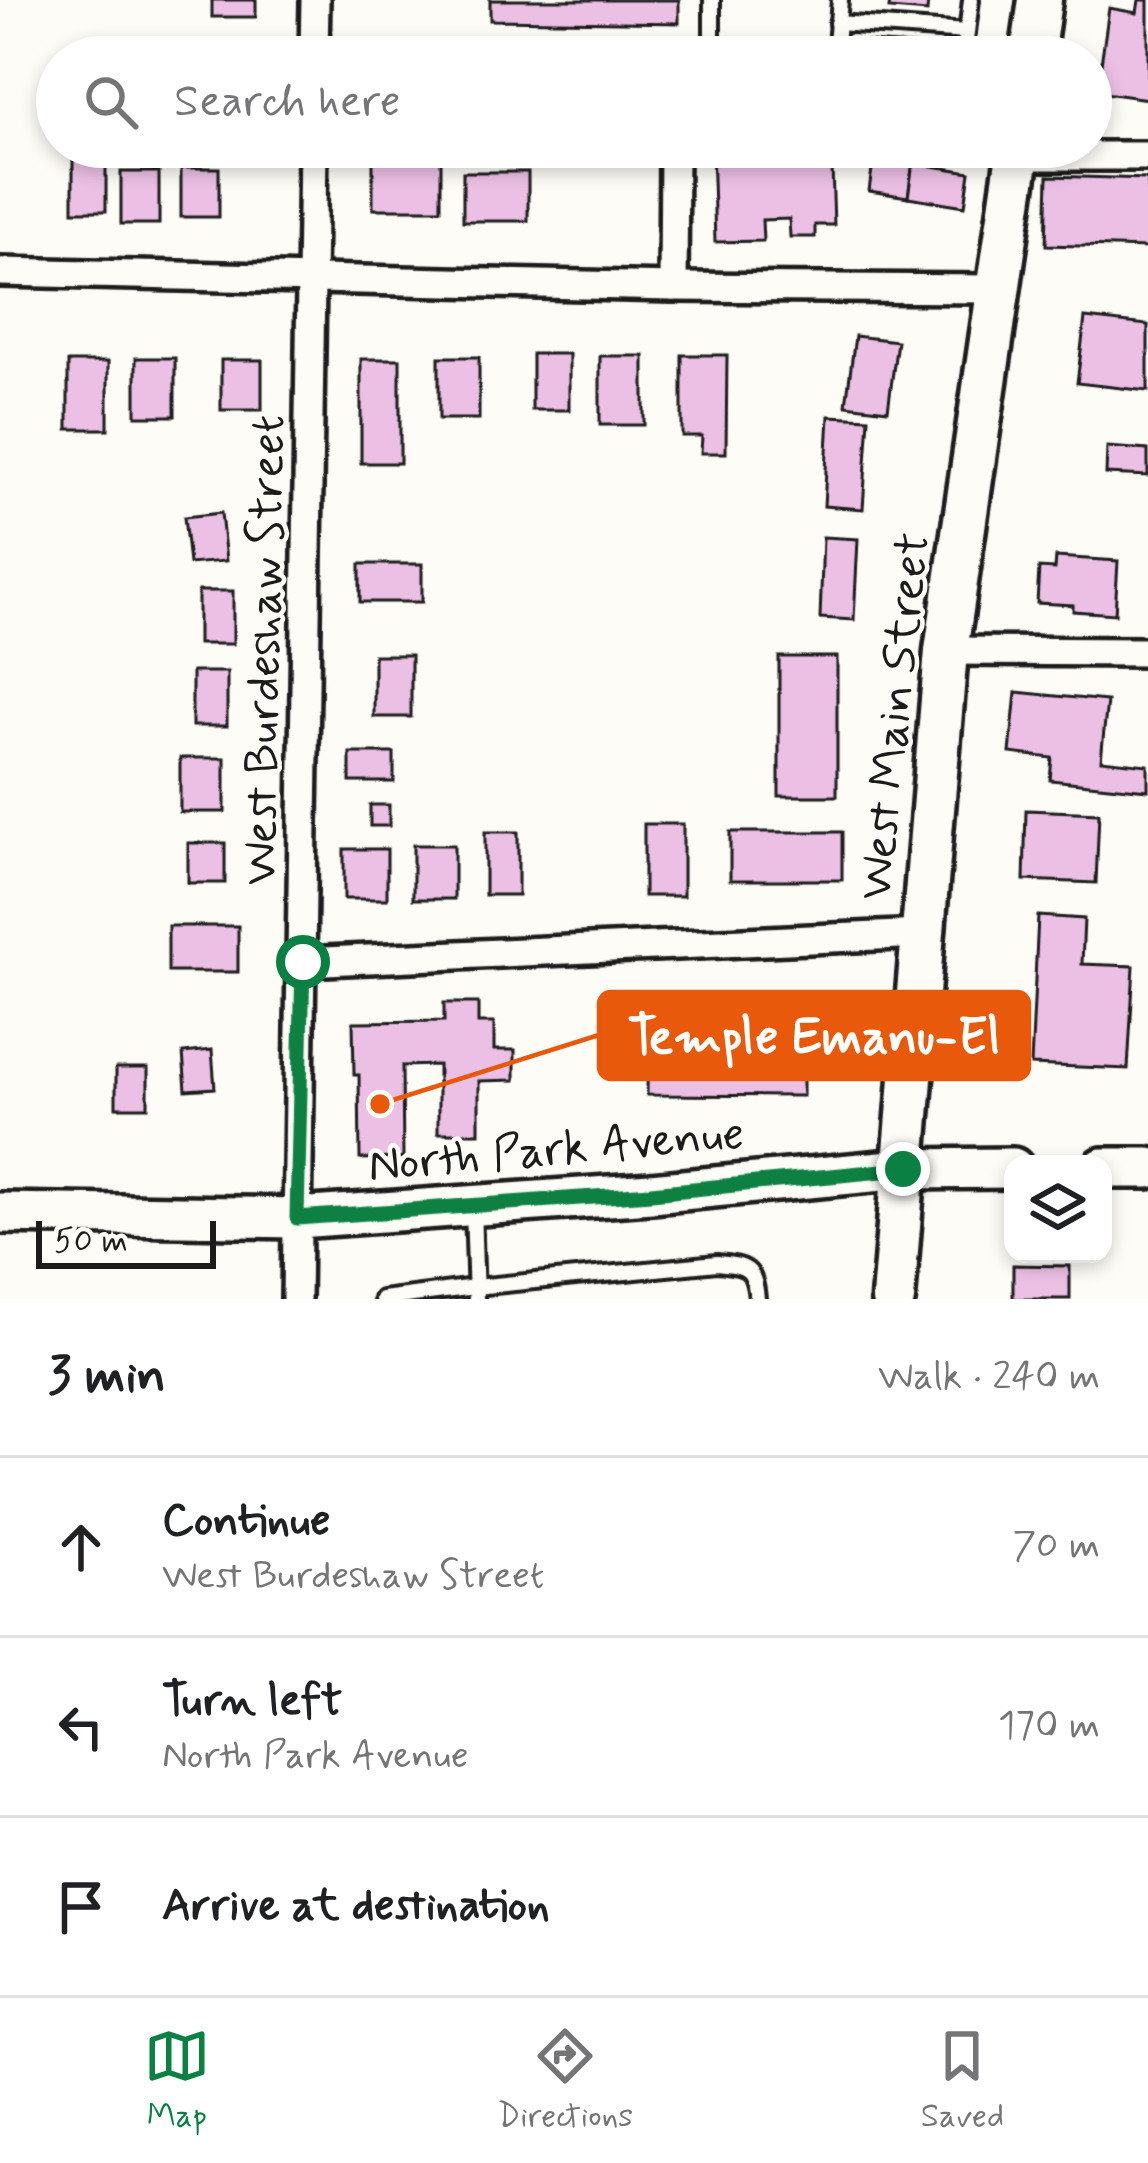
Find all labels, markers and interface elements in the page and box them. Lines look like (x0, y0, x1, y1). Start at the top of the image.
search box (36, 36, 1112, 168)
icon: search (78, 69, 144, 135)
text: Search here (174, 73, 401, 132)
street label: West Burdeshaw Street (230, 414, 301, 886)
street label: West Main Street (845, 529, 946, 903)
route start (276, 935, 330, 989)
callout: Temple Emanu-El (599, 992, 1029, 1079)
text: Temple Emanu-El (628, 1006, 1000, 1072)
street label: North Park Avenue (366, 1103, 747, 1198)
route end (876, 1142, 930, 1196)
map controls (1004, 1155, 1112, 1263)
button: layers (1004, 1155, 1112, 1263)
scale bar (36, 1215, 216, 1268)
text: 50 m (54, 1220, 128, 1264)
text: 3 min (48, 1344, 166, 1410)
text: Walk · 240 m (878, 1352, 1100, 1403)
text: Continue (162, 1492, 330, 1551)
icon: ahead (48, 1514, 114, 1580)
text: 70 m (1012, 1521, 1100, 1572)
text: West Burdeshaw Street (162, 1551, 544, 1602)
text: Turn left (162, 1672, 342, 1731)
icon: left (48, 1694, 114, 1760)
text: 170 m (998, 1701, 1100, 1752)
text: North Park Avenue (162, 1731, 469, 1782)
icon: arrive (48, 1874, 114, 1940)
text: Arrive at destination (162, 1877, 550, 1936)
tab: Map (144, 2023, 210, 2139)
tab: Directions (497, 2023, 633, 2139)
tab: Saved (921, 2023, 1004, 2139)

